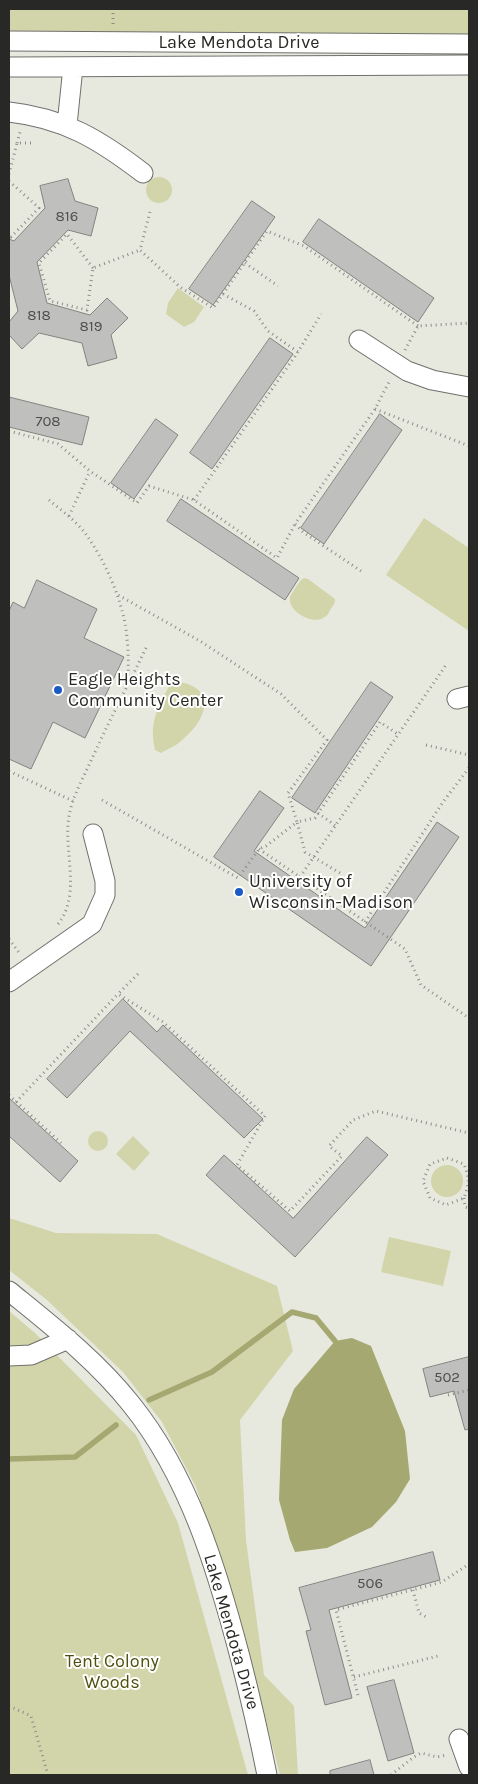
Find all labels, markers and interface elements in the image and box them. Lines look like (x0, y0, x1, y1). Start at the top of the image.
street label: Lake Mendota Drive (159, 32, 319, 54)
house number: 816 (56, 208, 78, 226)
house number: 818 (27, 307, 51, 325)
house number: 819 (80, 318, 102, 336)
house number: 708 (35, 413, 61, 431)
place label: Eagle Heights Community Center (68, 669, 223, 712)
marker: Eagle Heights Community Center (52, 684, 64, 696)
place label: University of Wisconsin-Madison (249, 871, 413, 914)
marker: University of Wisconsin-Madison (233, 886, 245, 898)
house number: 502 (434, 1369, 460, 1387)
street label: Lake Mendota Drive (198, 1552, 264, 1712)
house number: 506 (357, 1575, 383, 1593)
park label: Tent Colony Woods (65, 1651, 159, 1694)

